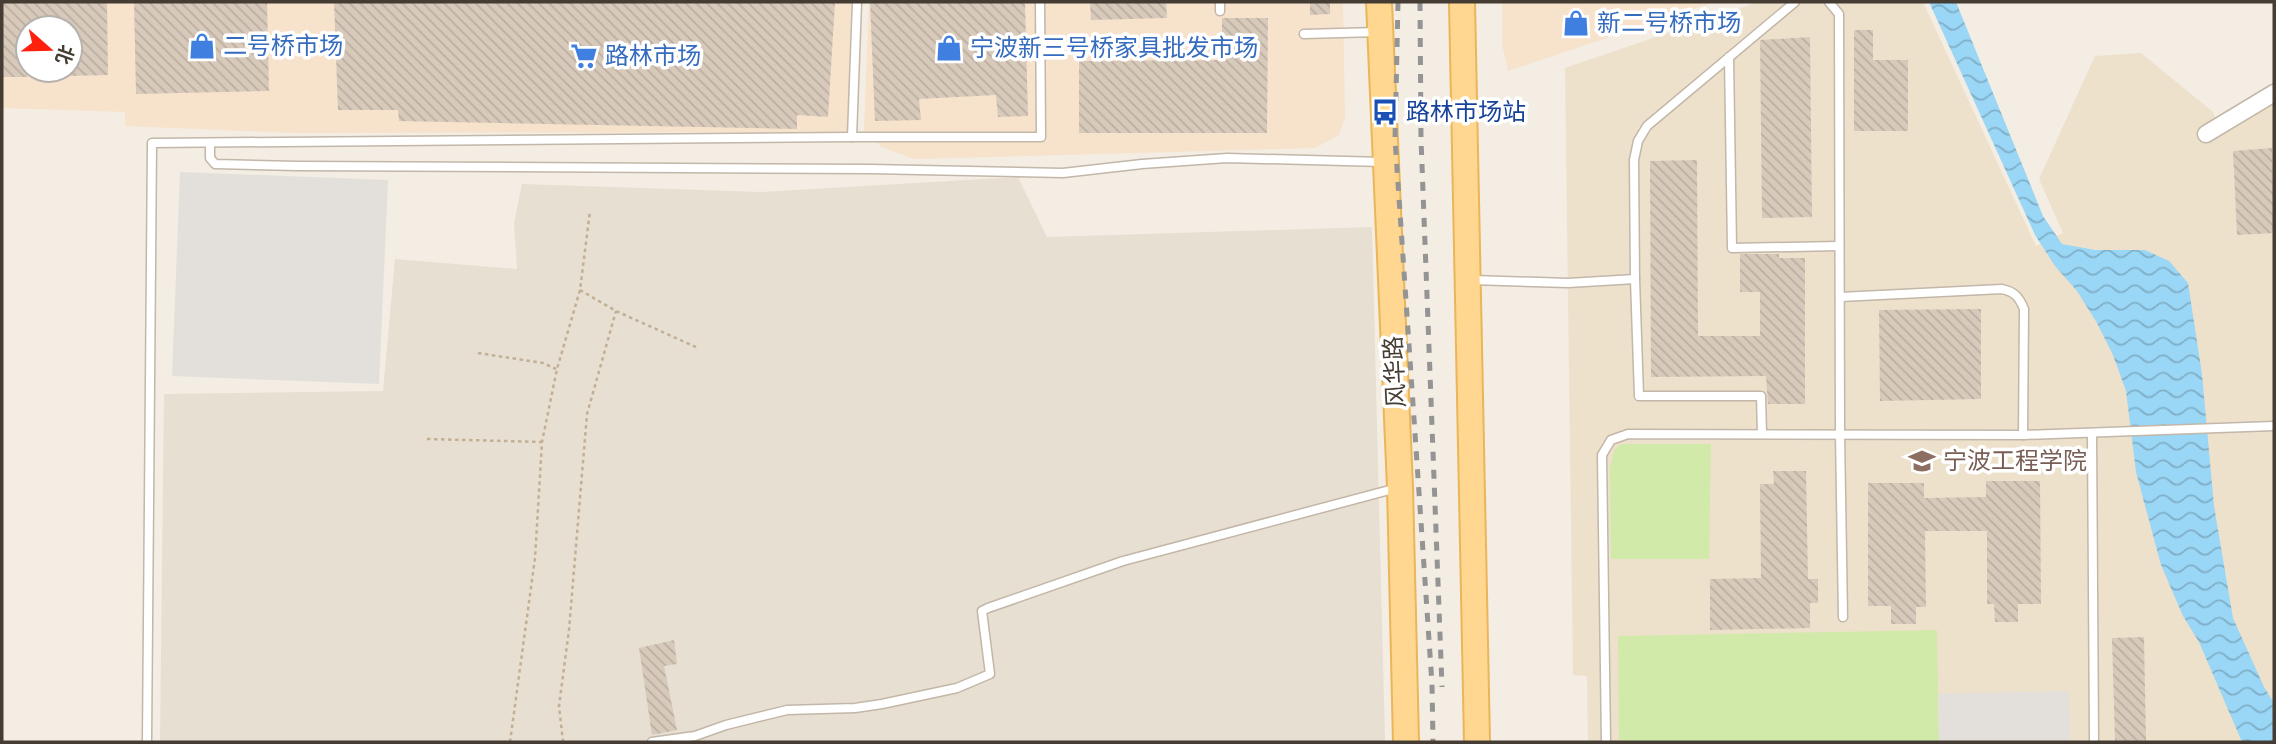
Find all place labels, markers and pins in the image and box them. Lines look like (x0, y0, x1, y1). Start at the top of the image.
shop icon: 新二号桥市场 (1561, 8, 1591, 38)
place label: 新二号桥市场 (1597, 9, 1741, 37)
shop icon: 二号桥市场 (187, 31, 217, 61)
place label: 二号桥市场 (223, 32, 343, 60)
shop icon: 宁波新三号桥家具批发市场 (934, 33, 964, 63)
place label: 宁波新三号桥家具批发市场 (970, 34, 1258, 62)
supermarket icon: 路林市场 (569, 41, 599, 71)
place label: 路林市场 (605, 42, 701, 70)
bus stop icon: 路林市场站 (1370, 97, 1400, 127)
place label: 路林市场站 (1406, 98, 1526, 126)
school or university icon: 宁波工程学院 (1907, 446, 1937, 476)
place label: 宁波工程学院 (1943, 447, 2087, 475)

